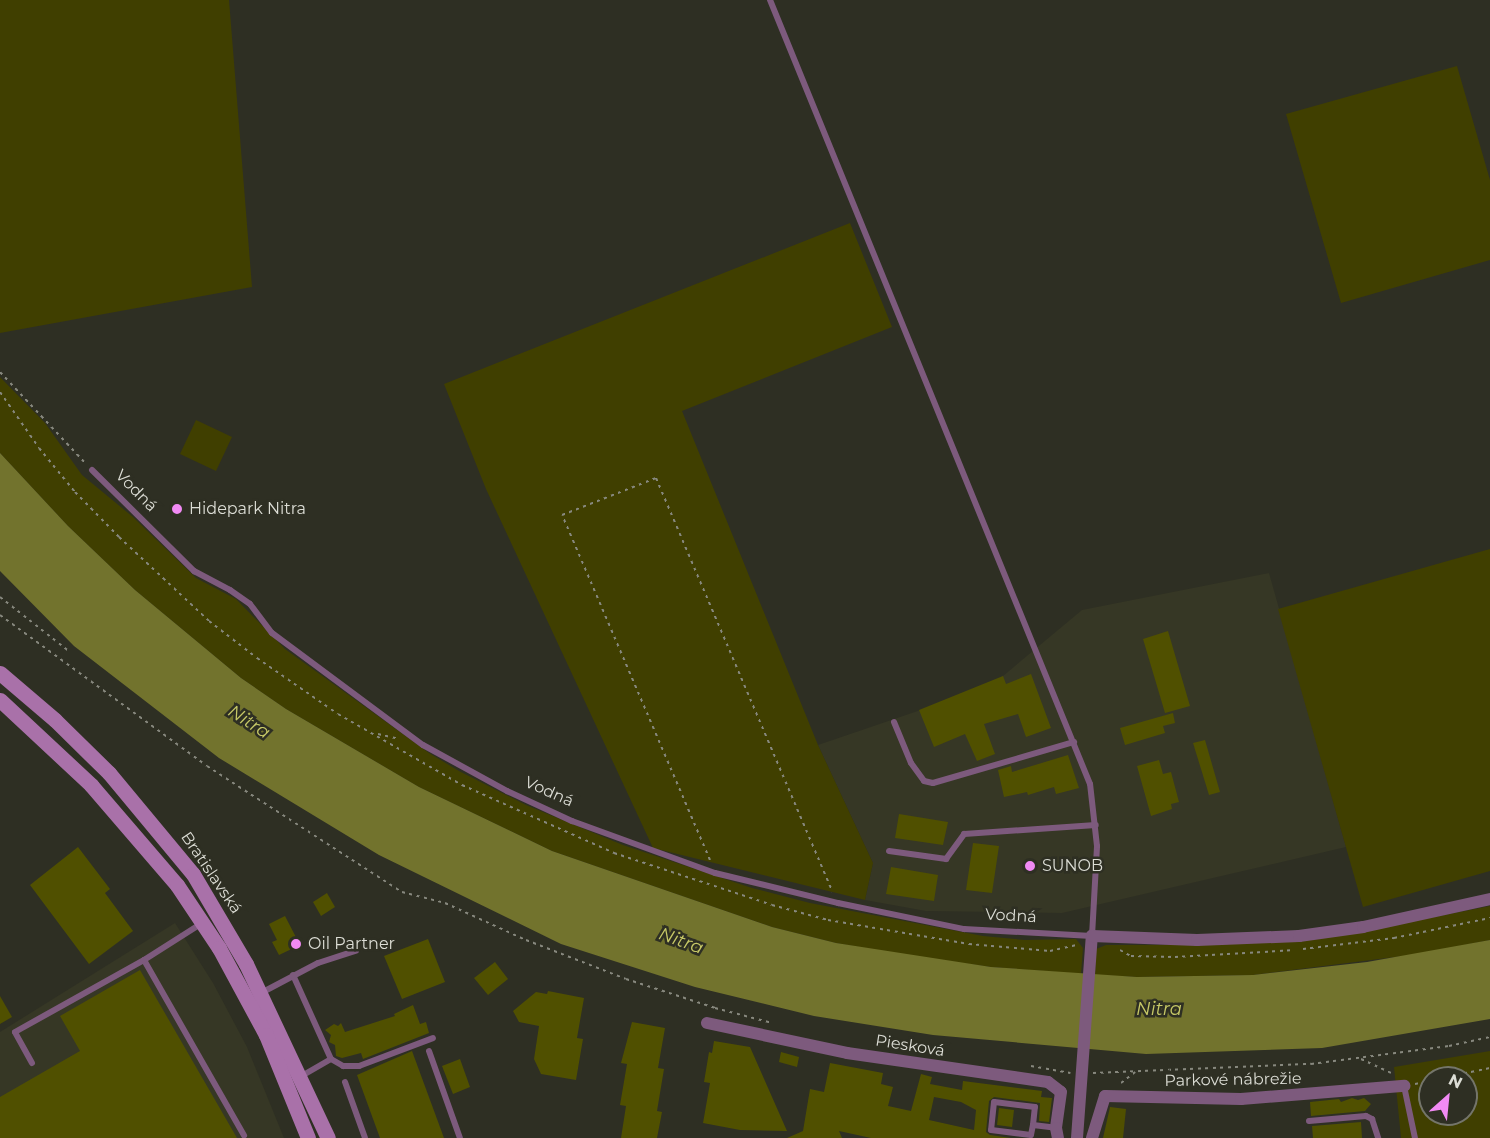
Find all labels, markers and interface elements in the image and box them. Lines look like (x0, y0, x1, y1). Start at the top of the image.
street label: Vodná (111, 466, 161, 516)
place label: Hidepark Nitra (189, 499, 306, 519)
marker: Hidepark Nitra (170, 502, 184, 516)
water label: Nitra (224, 700, 274, 744)
street label: Vodná (522, 773, 576, 811)
street label: Bratislavská (177, 828, 245, 918)
place label: SUNOB (1042, 856, 1103, 876)
marker: SUNOB (1023, 859, 1037, 873)
street label: Vodná (985, 905, 1037, 927)
water label: Nitra (656, 923, 706, 959)
place label: Oil Partner (308, 934, 395, 954)
marker: Oil Partner (289, 937, 303, 951)
water label: Nitra (1136, 998, 1182, 1020)
street label: Piesková (874, 1031, 946, 1061)
north arrow (1418, 1066, 1478, 1126)
street label: Parkové nábrežie (1164, 1069, 1302, 1091)
text: N (1445, 1070, 1466, 1093)

